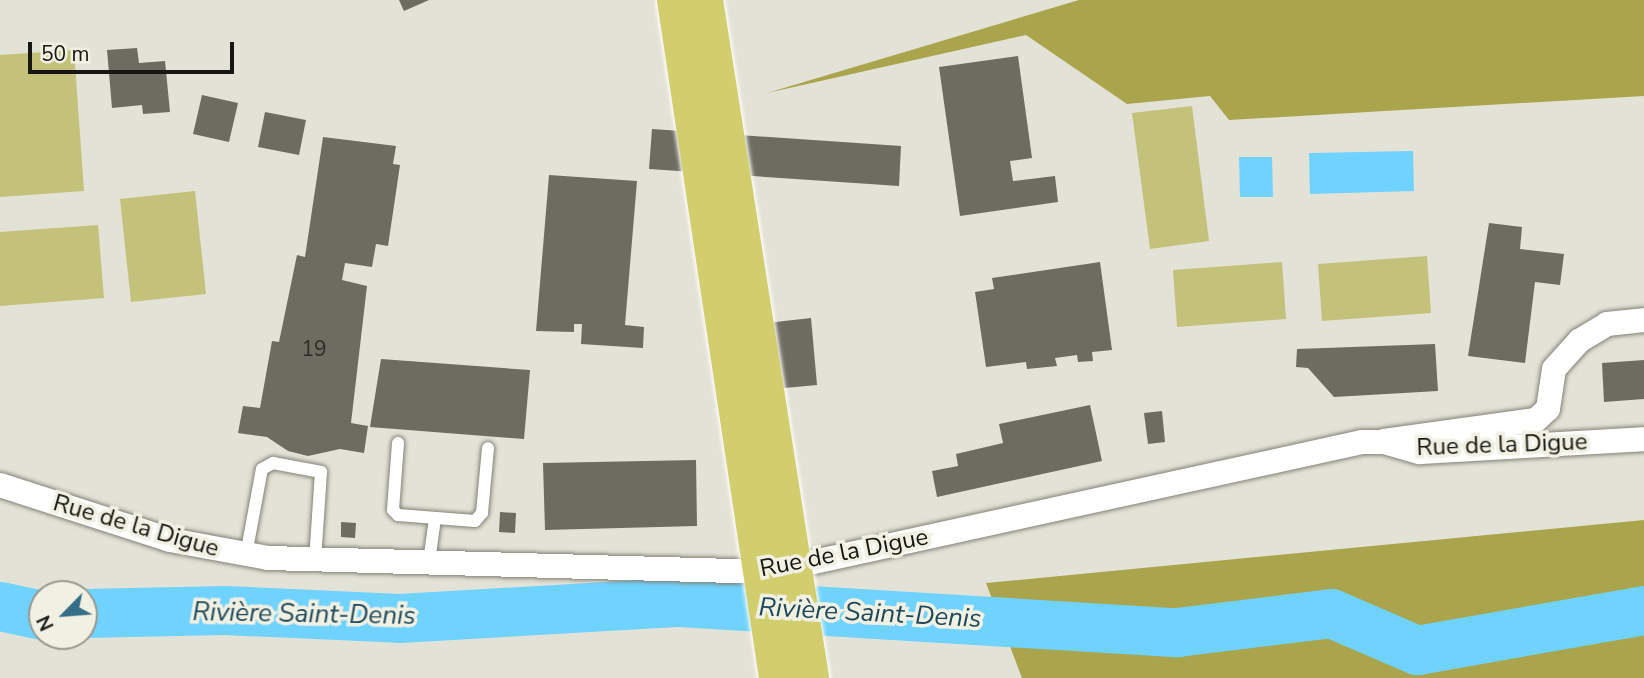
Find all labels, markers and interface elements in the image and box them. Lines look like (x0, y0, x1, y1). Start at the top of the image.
scale bar (32, 28, 238, 72)
text: 50 m (41, 40, 90, 68)
house number: 19 (301, 336, 327, 362)
street label: Rue de la Digue (1416, 428, 1588, 462)
street label: Rue de la Digue (50, 489, 222, 563)
street label: Rue de la Digue (757, 523, 931, 583)
north arrow (28, 580, 98, 650)
water label: Rivière Saint-Denis (758, 592, 982, 634)
water label: Rivière Saint-Denis (192, 596, 416, 632)
text: N (31, 611, 61, 635)

